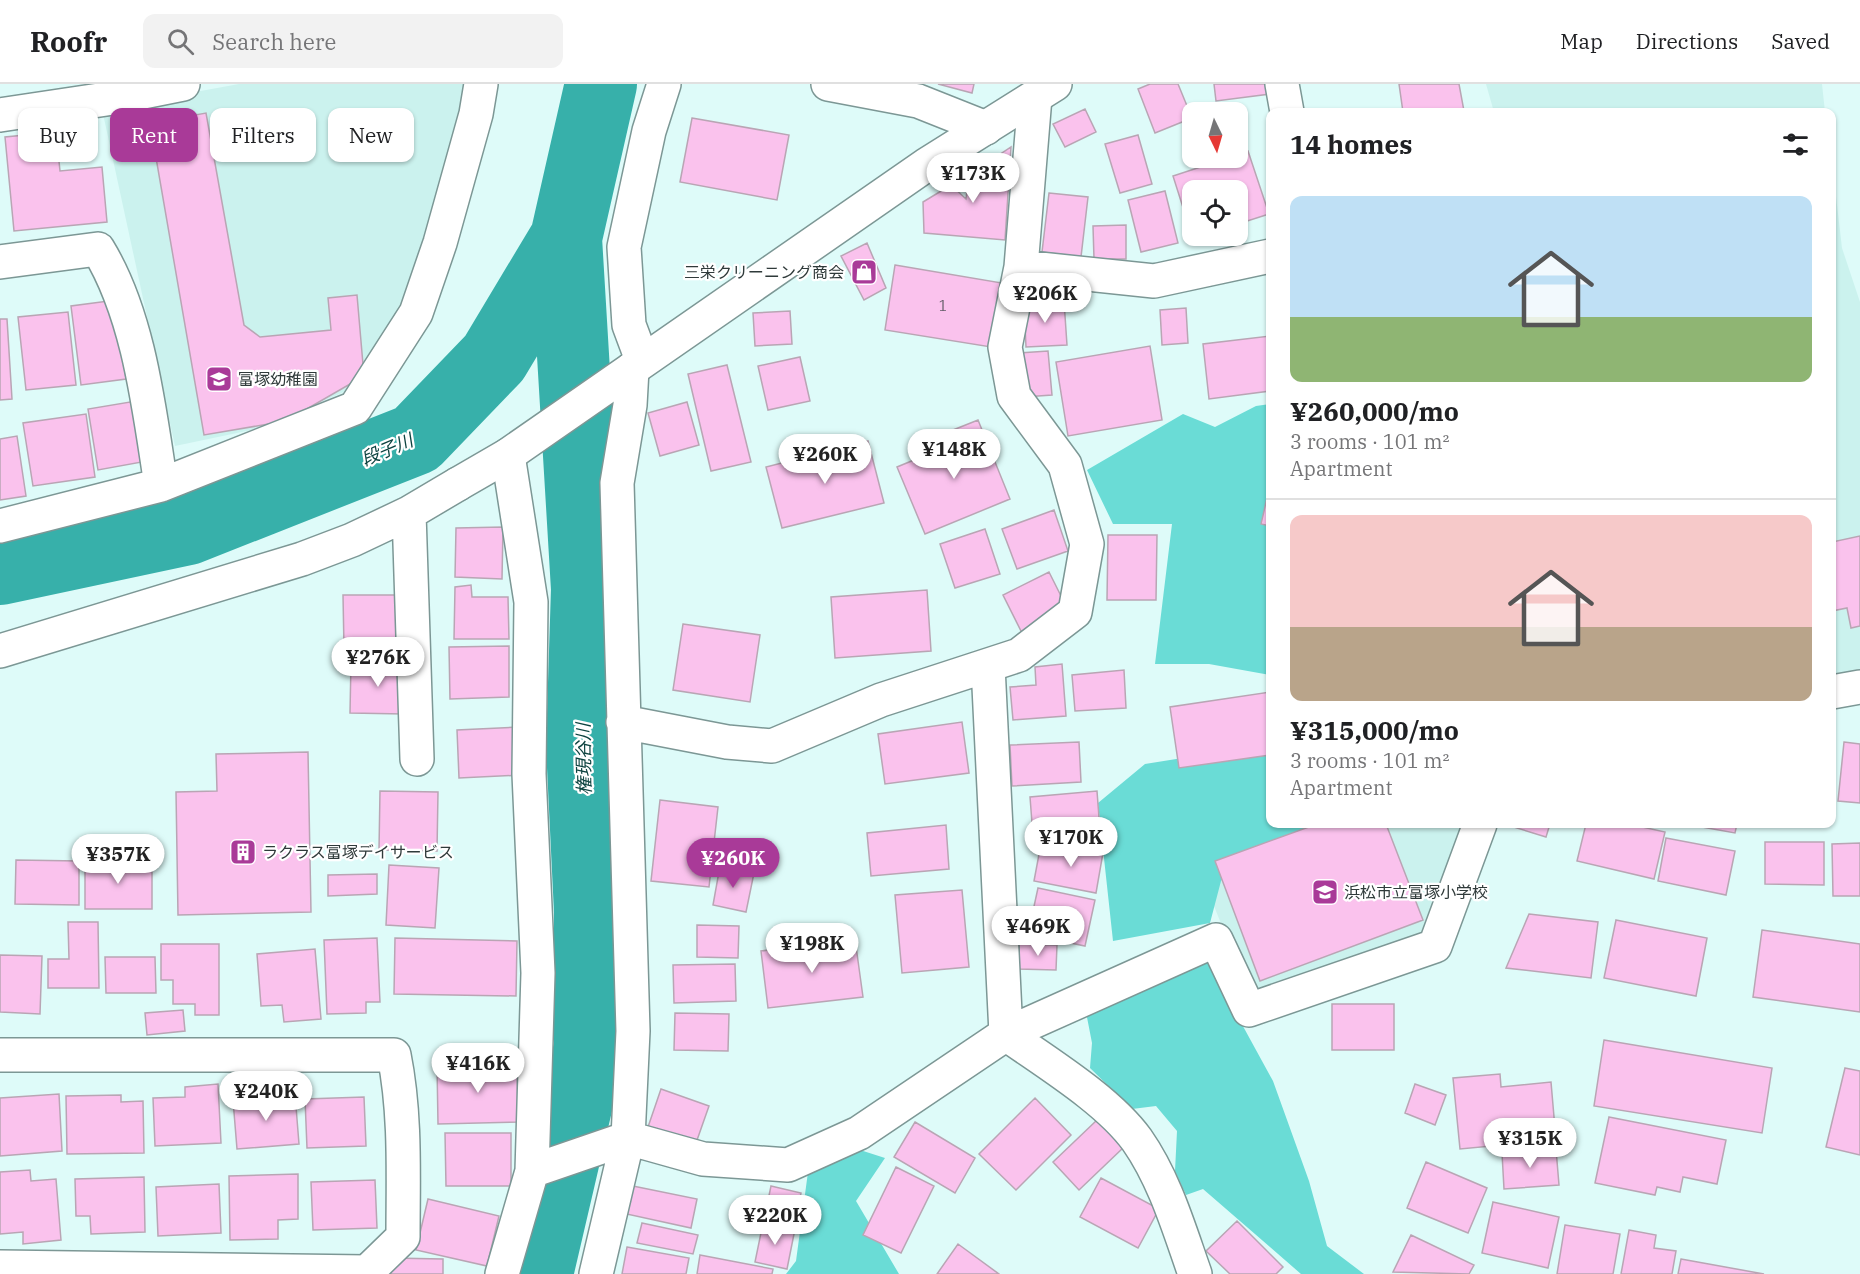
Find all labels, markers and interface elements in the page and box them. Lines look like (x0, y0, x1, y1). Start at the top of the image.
search box (143, 14, 563, 68)
text: Roofr (30, 23, 107, 60)
icon: search (164, 25, 197, 58)
text: Search here (212, 27, 336, 56)
text: Map (1560, 27, 1603, 55)
text: Directions (1636, 27, 1738, 55)
text: Saved (1771, 27, 1830, 55)
north arrow (1182, 102, 1248, 168)
map controls (1182, 102, 1248, 246)
chip: Buy (18, 108, 98, 162)
chip: Rent (110, 108, 198, 162)
chip: Filters (210, 108, 316, 162)
chip: New (328, 108, 414, 162)
text: 14 homes (1290, 127, 1412, 161)
icon: filters (1779, 128, 1812, 161)
pin: ¥173K (931, 153, 1015, 204)
text: ¥173K (941, 159, 1005, 186)
button: locate (1182, 180, 1248, 246)
icon: home (1497, 235, 1605, 343)
shop icon: 三栄クリーニング商会 (849, 257, 879, 287)
place label: 三栄クリーニング商会 (684, 262, 844, 282)
pin: ¥206K (1003, 273, 1087, 324)
text: ¥206K (1013, 279, 1077, 306)
house number: 1 (939, 297, 947, 315)
school or university icon: 富塚幼稚園 (204, 364, 234, 394)
place label: 富塚幼稚園 (238, 369, 318, 389)
text: ¥260,000/mo (1290, 394, 1459, 428)
water label: 段子川 (357, 428, 418, 471)
text: 3 rooms · 101 m² (1290, 428, 1449, 455)
pin: ¥148K (912, 429, 996, 480)
pin: ¥260K (783, 434, 867, 485)
text: ¥148K (922, 435, 986, 462)
text: ¥260K (793, 440, 857, 467)
text: Apartment (1290, 455, 1393, 482)
icon: home (1497, 554, 1605, 662)
pin: ¥276K (336, 637, 420, 688)
text: ¥276K (346, 643, 410, 670)
text: ¥315,000/mo (1290, 713, 1459, 747)
water label: 権現谷川 (571, 721, 596, 795)
text: 3 rooms · 101 m² (1290, 747, 1449, 774)
text: Apartment (1290, 774, 1393, 801)
pin: ¥170K (1029, 817, 1113, 868)
text: ¥170K (1039, 823, 1103, 850)
pin: ¥357K (76, 834, 160, 885)
building icon: ラクラス富塚デイサービス (228, 837, 258, 867)
pin: ¥260K (691, 838, 775, 889)
text: ¥357K (86, 840, 150, 867)
place label: ラクラス富塚デイサービス (262, 842, 454, 862)
text: ¥260K (701, 844, 765, 871)
school or university icon: 浜松市立富塚小学校 (1310, 877, 1340, 907)
place label: 浜松市立富塚小学校 (1344, 882, 1488, 902)
pin: ¥469K (996, 906, 1080, 957)
text: ¥469K (1006, 912, 1070, 939)
pin: ¥198K (770, 923, 854, 974)
text: ¥198K (780, 929, 844, 956)
pin: ¥416K (436, 1043, 520, 1094)
text: ¥416K (446, 1049, 510, 1076)
pin: ¥240K (224, 1071, 308, 1122)
text: ¥240K (234, 1077, 298, 1104)
pin: ¥315K (1488, 1118, 1572, 1169)
text: ¥315K (1498, 1124, 1562, 1151)
pin: ¥220K (733, 1195, 817, 1246)
text: ¥220K (743, 1201, 807, 1228)

